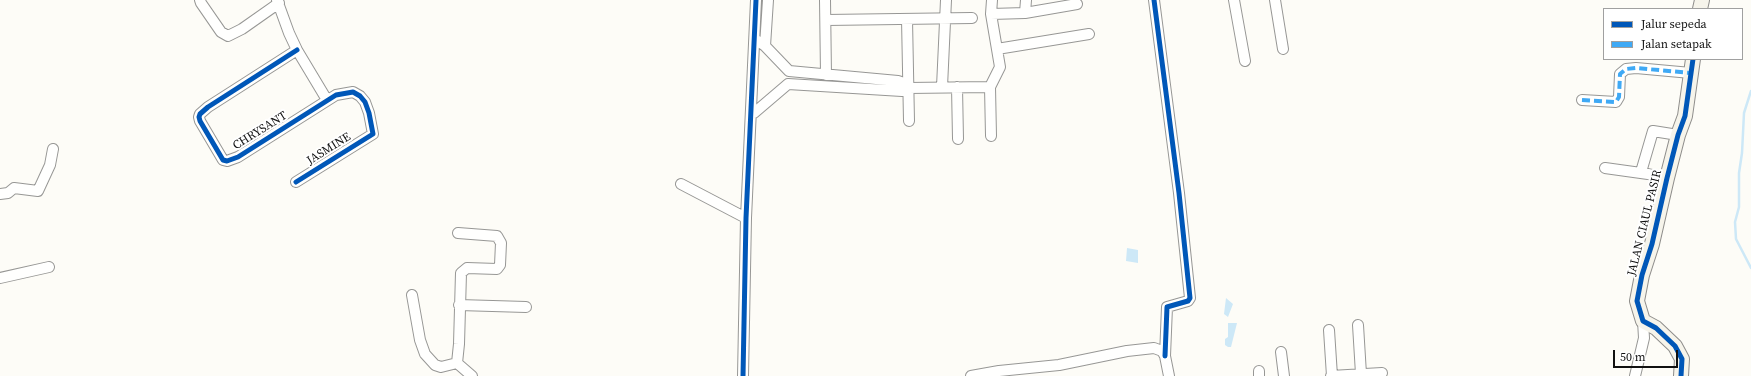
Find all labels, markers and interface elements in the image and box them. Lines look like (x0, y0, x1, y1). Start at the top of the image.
legend (1603, 8, 1743, 60)
text: Jalur sepeda (1641, 16, 1707, 32)
text: Jalan setapak (1641, 36, 1712, 52)
street label: CHRYSANT (230, 109, 290, 153)
street label: JASMINE (304, 130, 354, 168)
street label: JALAN CIAUL PASIR (1625, 169, 1665, 277)
scale bar (1615, 342, 1680, 368)
text: 50 m (1620, 349, 1646, 365)

